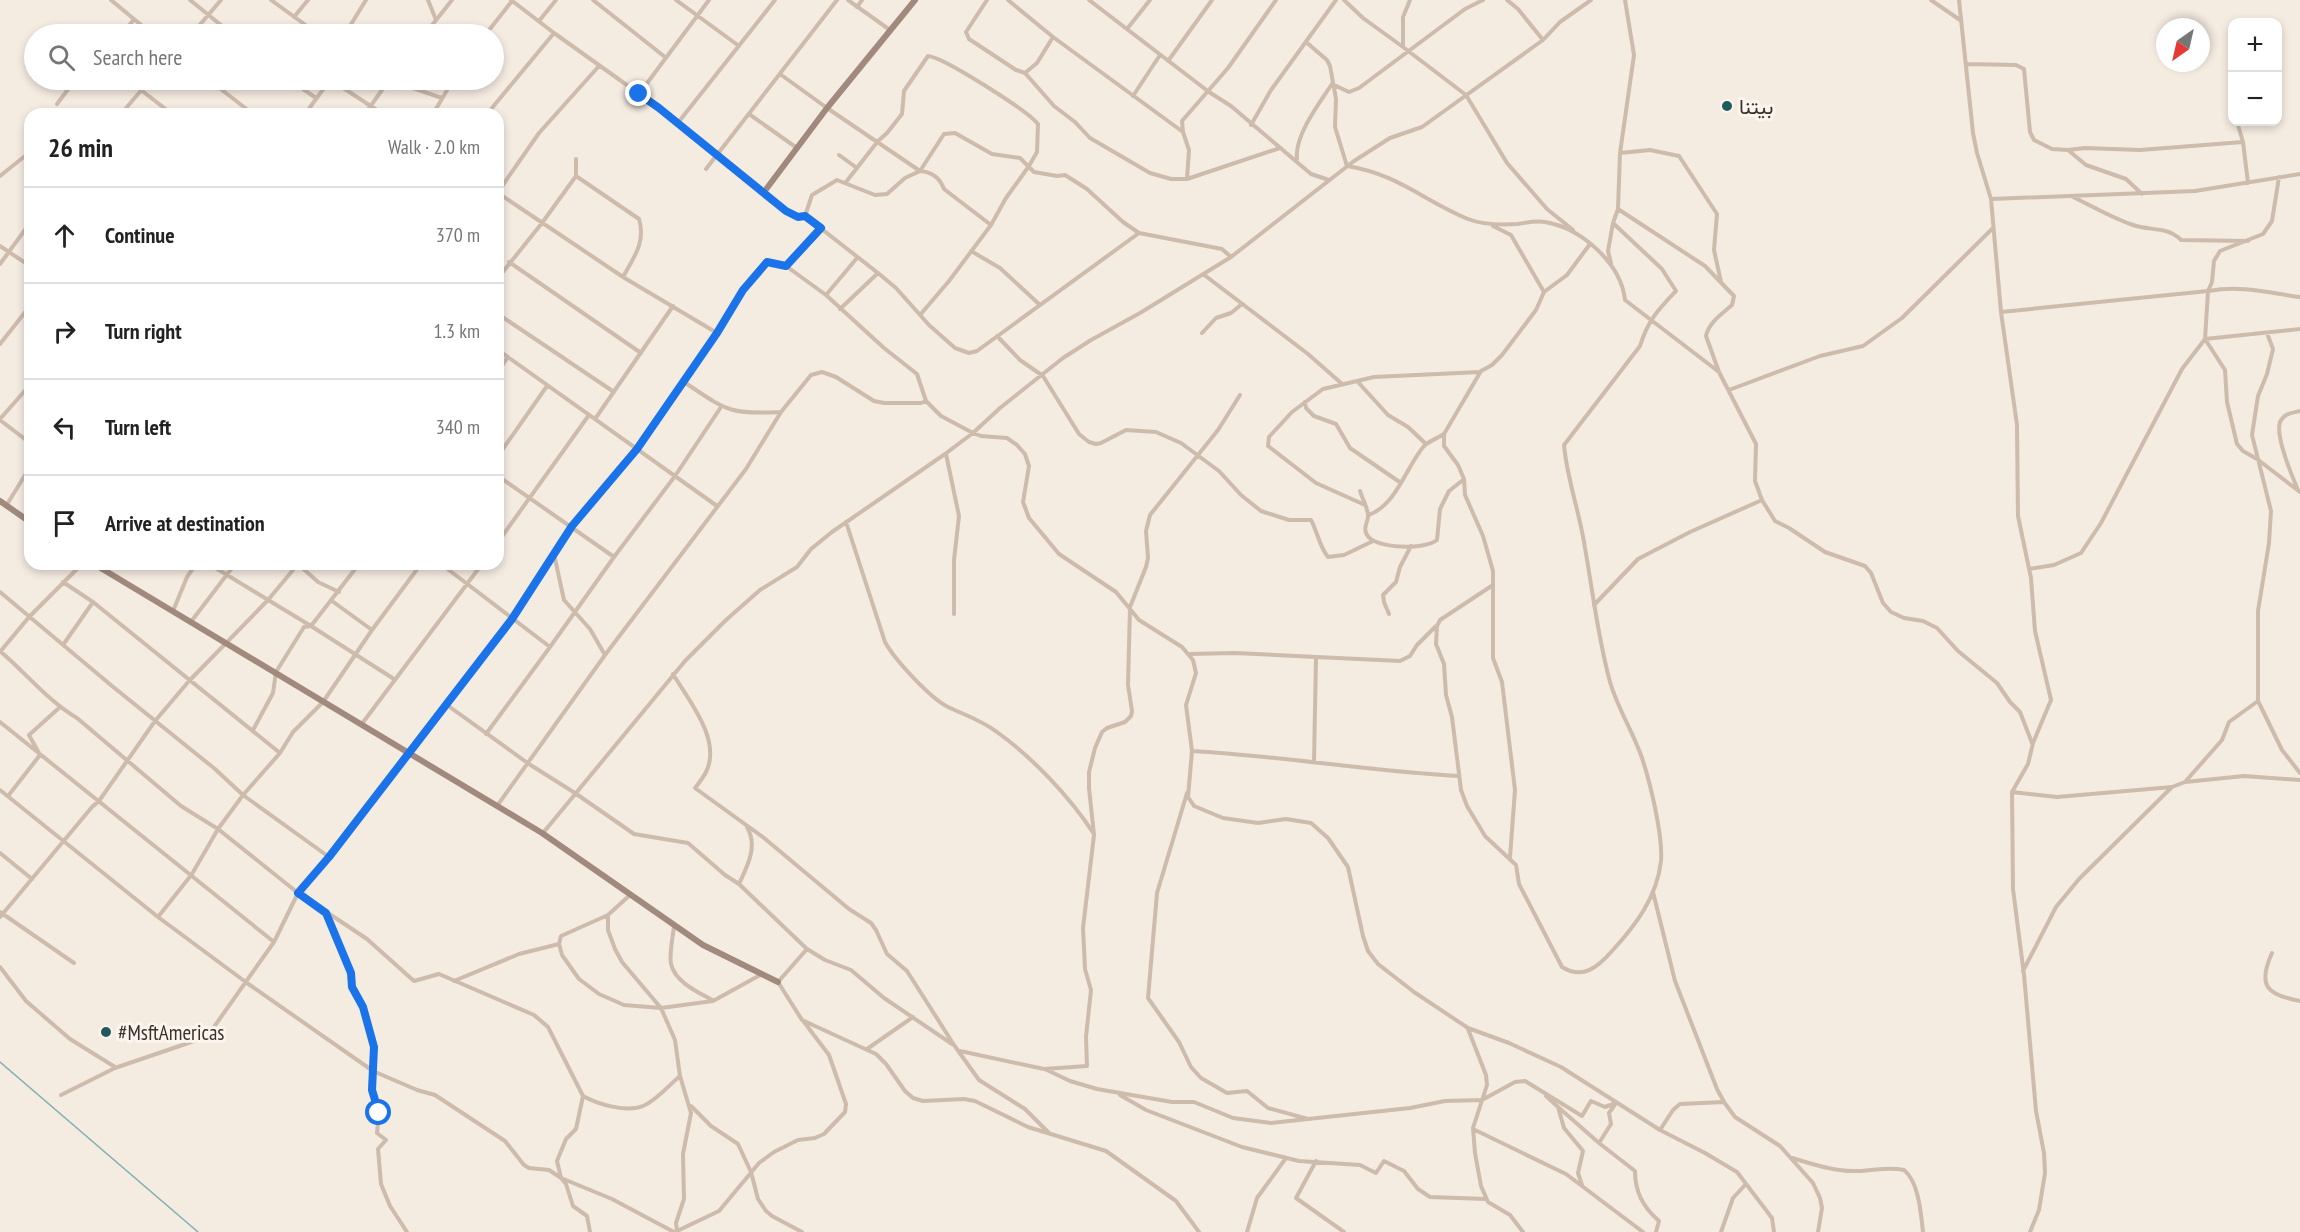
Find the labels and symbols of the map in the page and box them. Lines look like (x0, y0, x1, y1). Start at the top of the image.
north arrow (2156, 18, 2210, 72)
route end (625, 80, 651, 106)
place label: بيتنا (1739, 93, 1773, 120)
marker: بيتنا (1720, 99, 1734, 113)
place label: #MsftAmericas (118, 1019, 224, 1046)
marker: #MsftAmericas (99, 1025, 113, 1039)
route start (365, 1099, 391, 1125)

